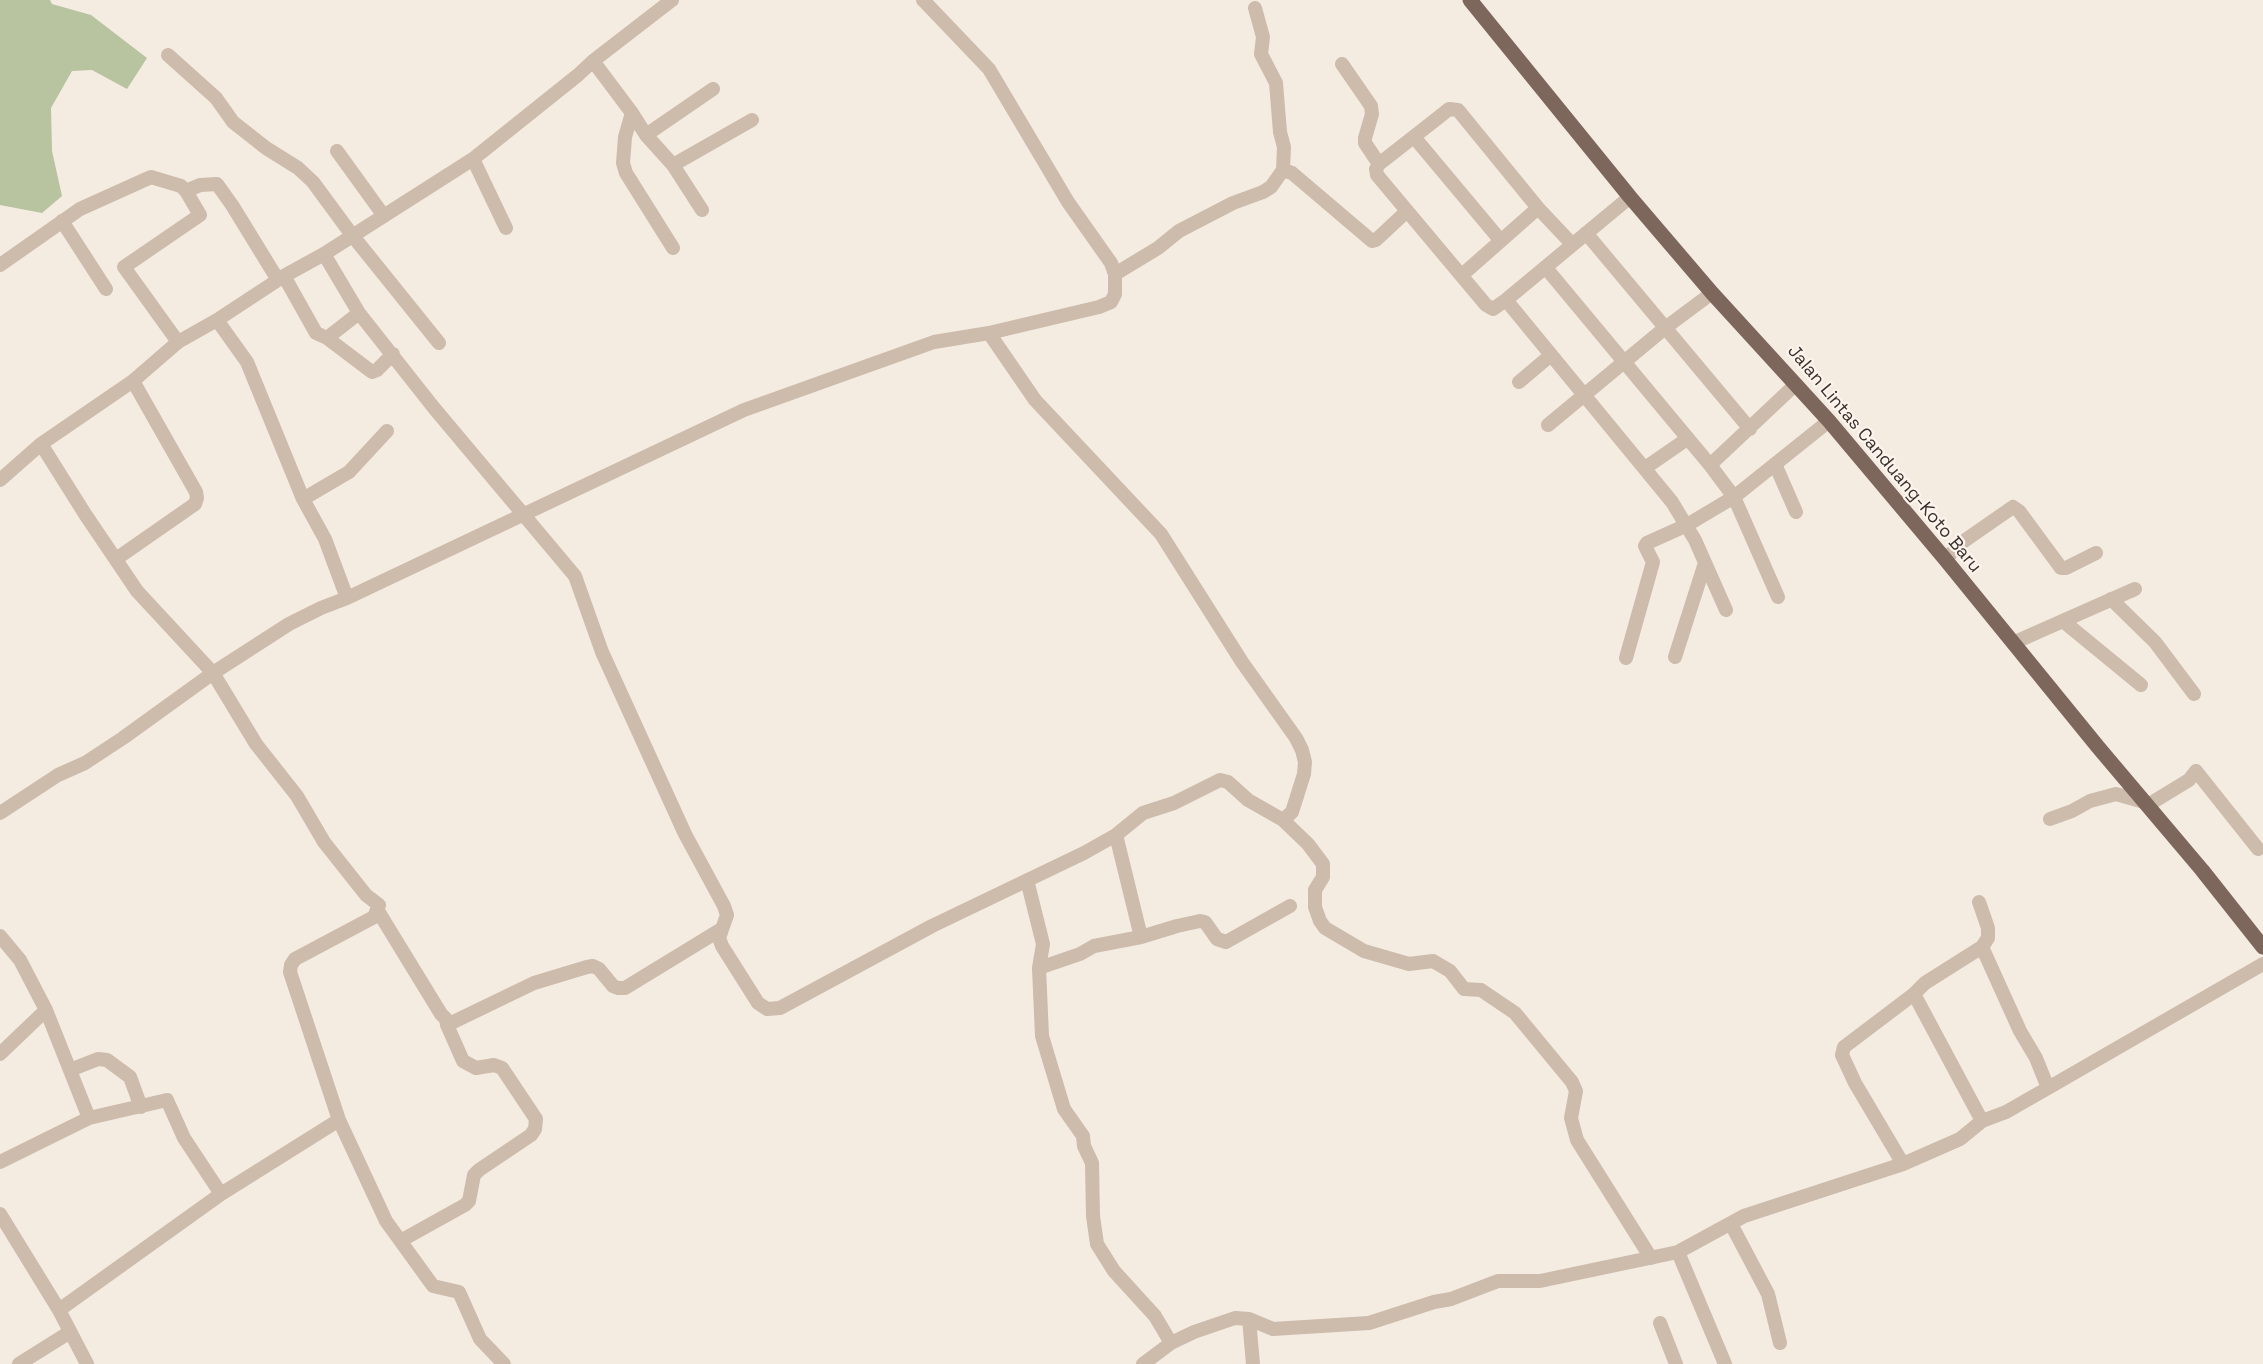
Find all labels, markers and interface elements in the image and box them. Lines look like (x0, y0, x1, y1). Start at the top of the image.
street label: Jalan Lintas Canduang-Koto Baru (1782, 341, 1986, 577)

